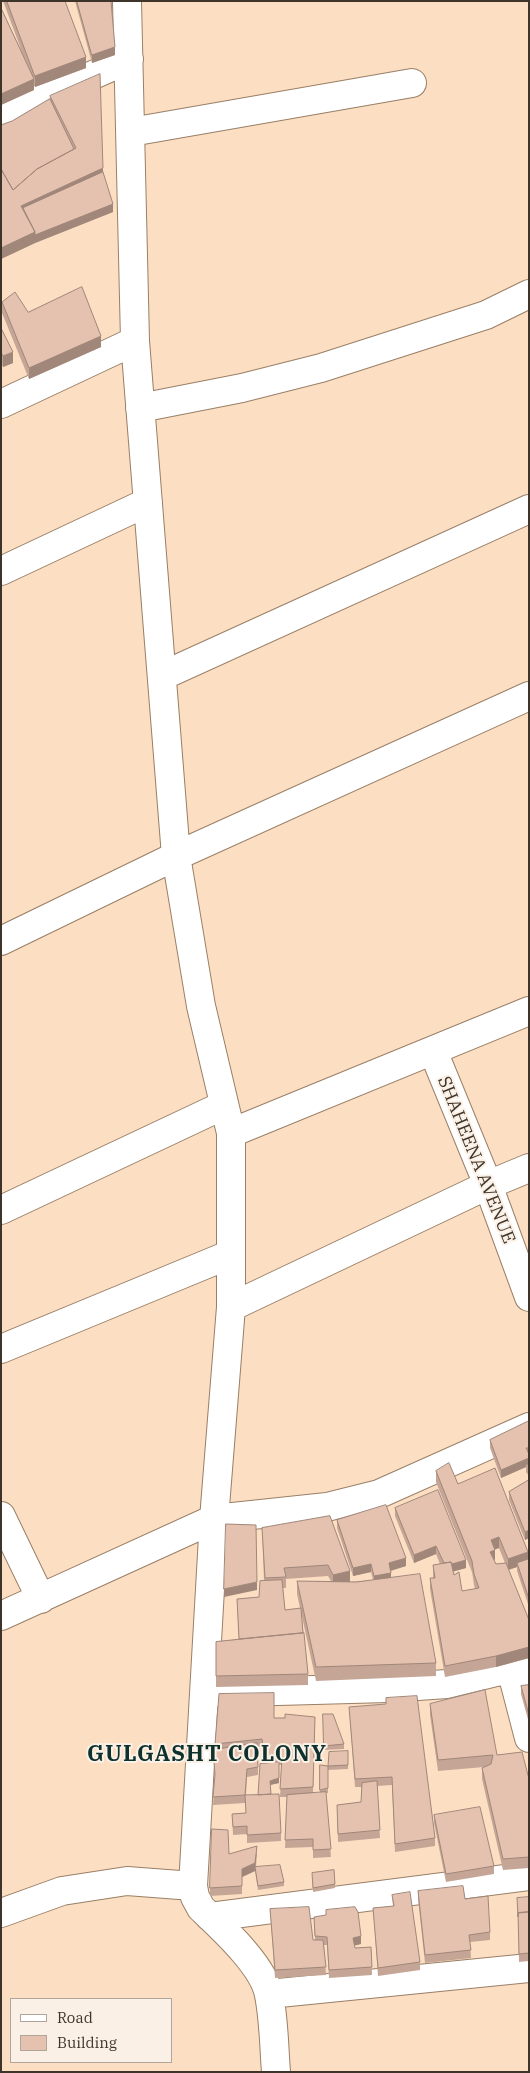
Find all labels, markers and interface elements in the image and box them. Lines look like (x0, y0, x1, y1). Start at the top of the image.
street label: SHAHEENA AVENUE (433, 1073, 519, 1247)
district label: GULGASHT COLONY (85, 1742, 329, 1768)
legend (10, 1998, 172, 2063)
text: Road (57, 2008, 93, 2027)
text: Building (57, 2033, 117, 2052)

